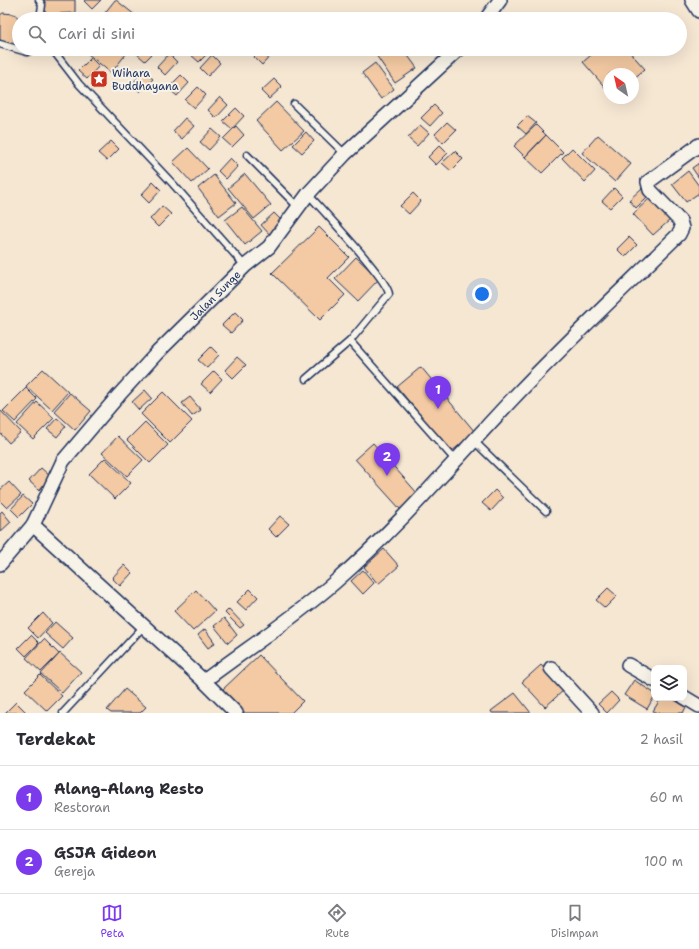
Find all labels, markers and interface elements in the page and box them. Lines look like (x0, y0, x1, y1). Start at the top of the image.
search box (12, 12, 687, 56)
icon: search (26, 23, 48, 45)
text: Cari di sini (58, 24, 135, 44)
place label: Wihara Buddhayana (112, 66, 179, 94)
north arrow (603, 68, 639, 104)
place icon: Wihara Buddhayana (89, 69, 109, 89)
street label: Jalan Sunge (187, 267, 244, 324)
your location (472, 284, 492, 304)
pin: 1 (425, 376, 451, 409)
pin: 2 (374, 443, 400, 476)
map controls (651, 665, 687, 701)
button: layers (651, 665, 687, 701)
text: Terdekat (16, 728, 96, 750)
text: 2 hasil (640, 731, 683, 748)
text: Alang-Alang Resto (54, 779, 204, 799)
text: 1 (26, 789, 32, 806)
text: 60 m (650, 789, 683, 806)
text: Restoran (54, 799, 110, 816)
text: GSJA Gideon (54, 843, 157, 863)
text: 2 (24, 853, 34, 870)
text: 100 m (644, 853, 683, 870)
text: Gereja (54, 863, 95, 880)
tab: Peta (101, 902, 124, 941)
tab: Rute (325, 902, 350, 941)
tab: Disimpan (551, 902, 598, 941)

